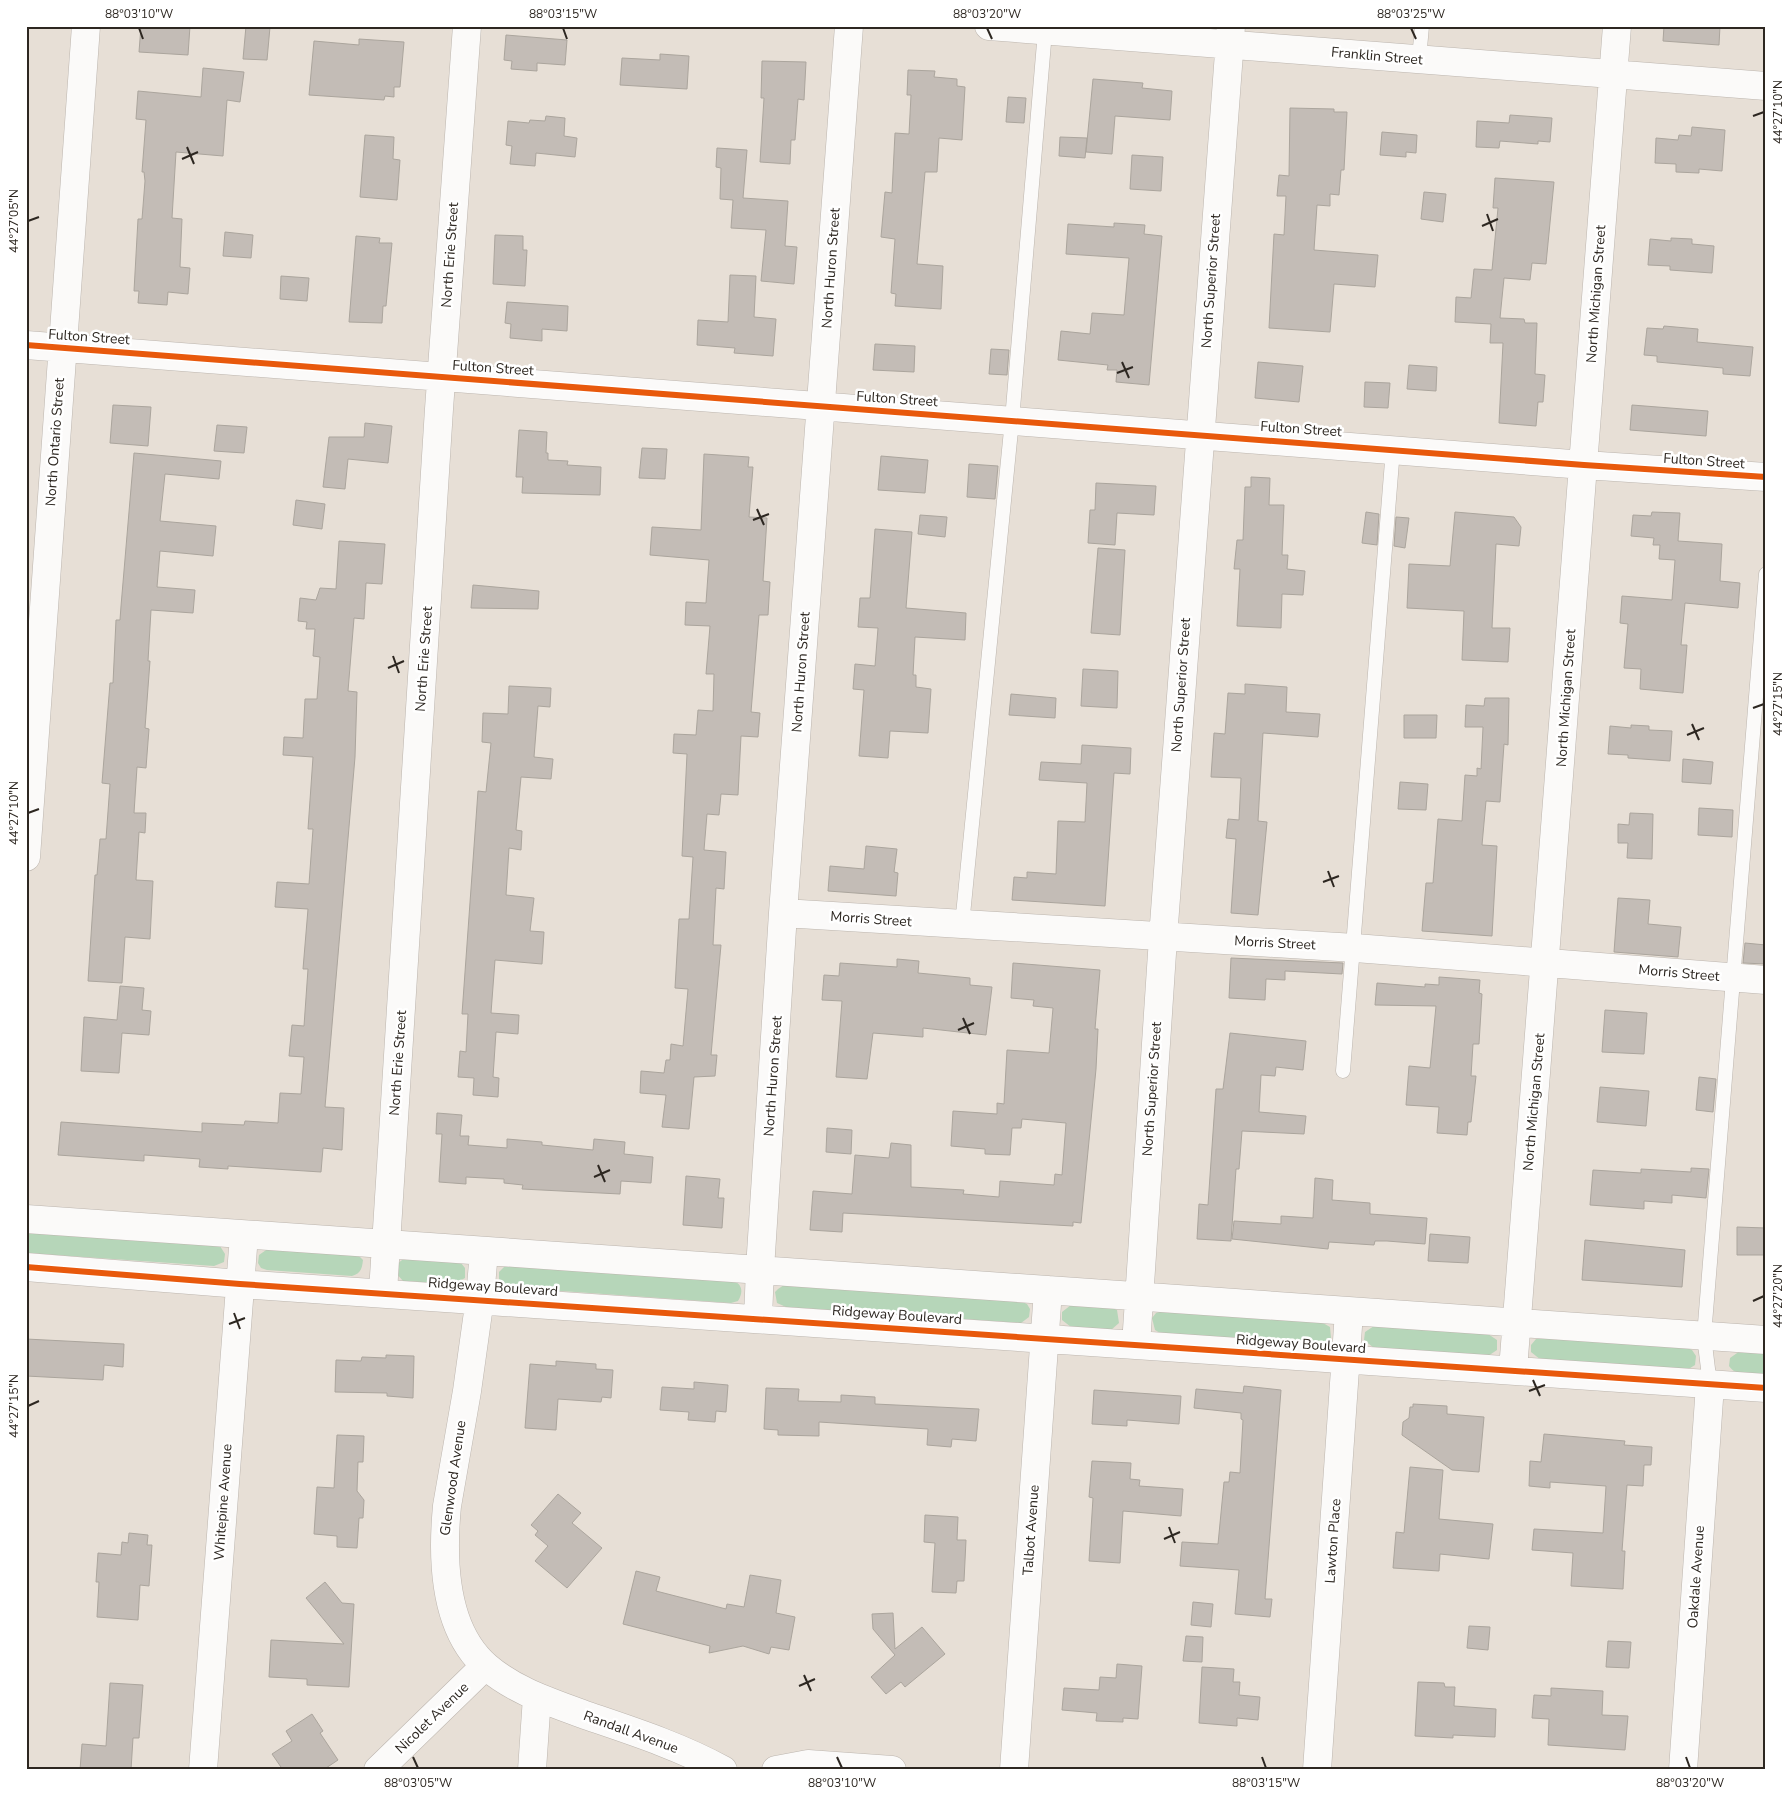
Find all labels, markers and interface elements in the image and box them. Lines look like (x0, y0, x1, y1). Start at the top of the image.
text: 88°03'10"W (105, 6, 173, 22)
text: 88°03'15"W (529, 6, 597, 22)
text: 88°03'20"W (953, 6, 1021, 22)
text: 88°03'25"W (1377, 6, 1445, 22)
street label: Franklin Street (1330, 43, 1424, 69)
text: 44°27'10"N (1770, 80, 1786, 144)
text: 44°27'05"N (6, 189, 22, 253)
street label: North Erie Street (437, 202, 463, 308)
street label: North Huron Street (817, 207, 845, 329)
street label: North Superior Street (1197, 213, 1225, 349)
street label: North Michigan Street (1582, 224, 1610, 364)
street label: Fulton Street (48, 325, 131, 349)
street label: Fulton Street (452, 356, 535, 380)
street label: North Ontario Street (41, 377, 69, 507)
street label: Fulton Street (856, 387, 939, 411)
street label: Fulton Street (1260, 417, 1343, 441)
street label: Fulton Street (1663, 449, 1746, 473)
street label: North Erie Street (411, 606, 437, 712)
street label: North Huron Street (787, 611, 815, 733)
street label: North Superior Street (1167, 617, 1195, 753)
street label: North Michigan Street (1552, 628, 1580, 768)
text: 44°27'15"N (1770, 672, 1786, 736)
text: 44°27'10"N (6, 781, 22, 845)
street label: Morris Street (830, 907, 912, 931)
street label: Morris Street (1234, 931, 1316, 955)
street label: Morris Street (1638, 960, 1721, 986)
street label: North Erie Street (385, 1010, 411, 1116)
street label: North Huron Street (759, 1015, 787, 1137)
street label: North Superior Street (1138, 1021, 1166, 1157)
street label: North Michigan Street (1519, 1032, 1549, 1172)
text: 44°27'20"N (1770, 1264, 1786, 1328)
street label: Ridgeway Boulevard (427, 1273, 559, 1301)
street label: Ridgeway Boulevard (831, 1301, 963, 1329)
street label: Ridgeway Boulevard (1235, 1330, 1367, 1358)
text: 44°27'15"N (6, 1374, 22, 1438)
street label: Glenwood Avenue (436, 1419, 470, 1537)
street label: Whitepine Avenue (209, 1443, 237, 1561)
street label: Talbot Avenue (1018, 1484, 1044, 1576)
street label: Lawton Place (1321, 1498, 1345, 1584)
street label: Oakdale Avenue (1683, 1525, 1709, 1629)
street label: Nicolet Avenue (391, 1678, 473, 1758)
street label: Randall Avenue (581, 1706, 681, 1758)
text: 88°03'05"W (384, 1775, 452, 1791)
text: 88°03'10"W (808, 1775, 876, 1791)
text: 88°03'15"W (1232, 1775, 1300, 1791)
text: 88°03'20"W (1656, 1775, 1724, 1791)

